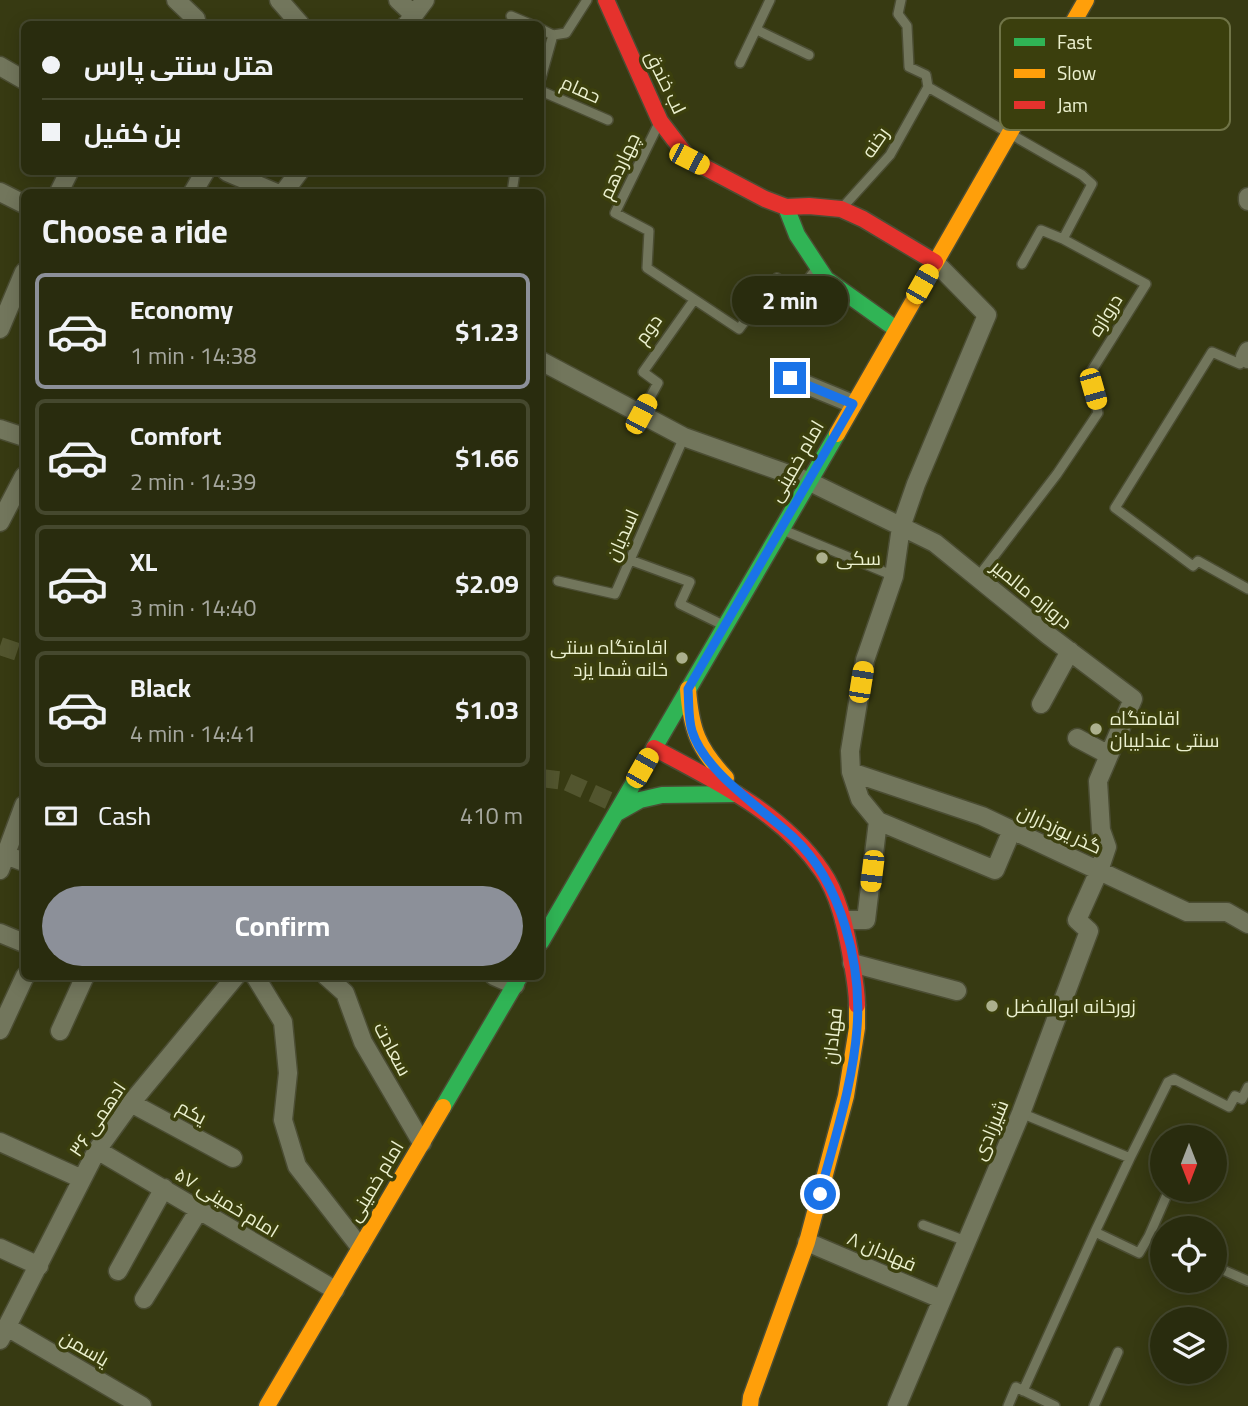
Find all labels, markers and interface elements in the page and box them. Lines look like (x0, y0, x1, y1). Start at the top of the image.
legend (1000, 18, 1230, 130)
text: Fast (1057, 24, 1092, 60)
text: هتل سنتی پارس (84, 41, 274, 90)
street label: لب خندق (635, 44, 697, 120)
text: Slow (1057, 55, 1096, 91)
street label: حمام (555, 64, 607, 114)
text: Jam (1057, 87, 1088, 123)
text: بن کفیل (84, 108, 181, 157)
street label: رخنه (851, 119, 899, 165)
street label: چهاردهم (588, 126, 650, 206)
car (666, 140, 713, 178)
text: Choose a ride (42, 201, 228, 261)
car (903, 261, 942, 307)
callout: 2 min (732, 276, 848, 326)
text: 2 min (762, 279, 818, 322)
text: Economy (130, 285, 233, 334)
street label: دروازه (1078, 286, 1132, 344)
icon: car (46, 300, 109, 363)
street label: دوم (624, 306, 672, 352)
text: $1.23 (455, 307, 519, 356)
text: 1 min · 14:38 (130, 334, 256, 377)
route end (774, 362, 806, 394)
car (1078, 366, 1109, 412)
car (622, 391, 661, 437)
text: Comfort (130, 411, 221, 460)
street label: امام خمینی (758, 413, 834, 509)
icon: car (46, 426, 109, 489)
text: $1.66 (455, 433, 519, 482)
text: 2 min · 14:39 (130, 460, 256, 503)
street label: اسدیان (595, 503, 649, 567)
text: XL (130, 537, 157, 586)
place label: سکی (836, 540, 881, 576)
street label: دروازه مالمیر (982, 549, 1081, 639)
marker: سکی (814, 550, 830, 566)
icon: car (46, 552, 109, 615)
text: $2.09 (455, 559, 519, 608)
text: 3 min · 14:40 (130, 586, 256, 629)
place label: اقامتگاه سنتی خانه شما یزد (550, 629, 668, 687)
marker: اقامتگاه سنتی خانه شما یزد (674, 650, 690, 666)
car (848, 660, 875, 704)
text: Black (130, 663, 191, 712)
icon: car (46, 678, 109, 741)
text: $1.03 (455, 685, 519, 734)
place label: اقامتگاه سنتی عندلیبان (1110, 700, 1220, 758)
text: 4 min · 14:41 (130, 712, 256, 755)
marker: اقامتگاه سنتی عندلیبان (1088, 721, 1104, 737)
car (623, 745, 662, 791)
text: Cash (98, 791, 151, 840)
text: 410 m (460, 794, 523, 837)
street label: گذر يوزداران (1011, 794, 1109, 864)
icon: cash (42, 797, 80, 835)
car (860, 849, 885, 893)
button: Confirm (42, 886, 523, 966)
place label: زورخانه ابوالفضل (1006, 988, 1136, 1024)
marker: زورخانه ابوالفضل (984, 998, 1000, 1014)
street label: فهادان (811, 1006, 853, 1066)
street label: سعادت (364, 1015, 422, 1083)
street label: ادهمی ۳۶ (58, 1074, 136, 1164)
street label: یکم (170, 1089, 214, 1135)
street label: شیرزادی (961, 1094, 1019, 1166)
north arrow (1150, 1125, 1227, 1202)
map controls (1150, 1125, 1227, 1384)
street label: امام خمینی (336, 1133, 414, 1229)
street label: امام خمینی ۵۷ (168, 1157, 286, 1247)
route start (804, 1178, 836, 1210)
button: locate (1150, 1216, 1227, 1293)
street label: فهادان ۸ (842, 1220, 922, 1282)
button: layers (1150, 1307, 1227, 1384)
street label: یاسمن (53, 1319, 117, 1377)

